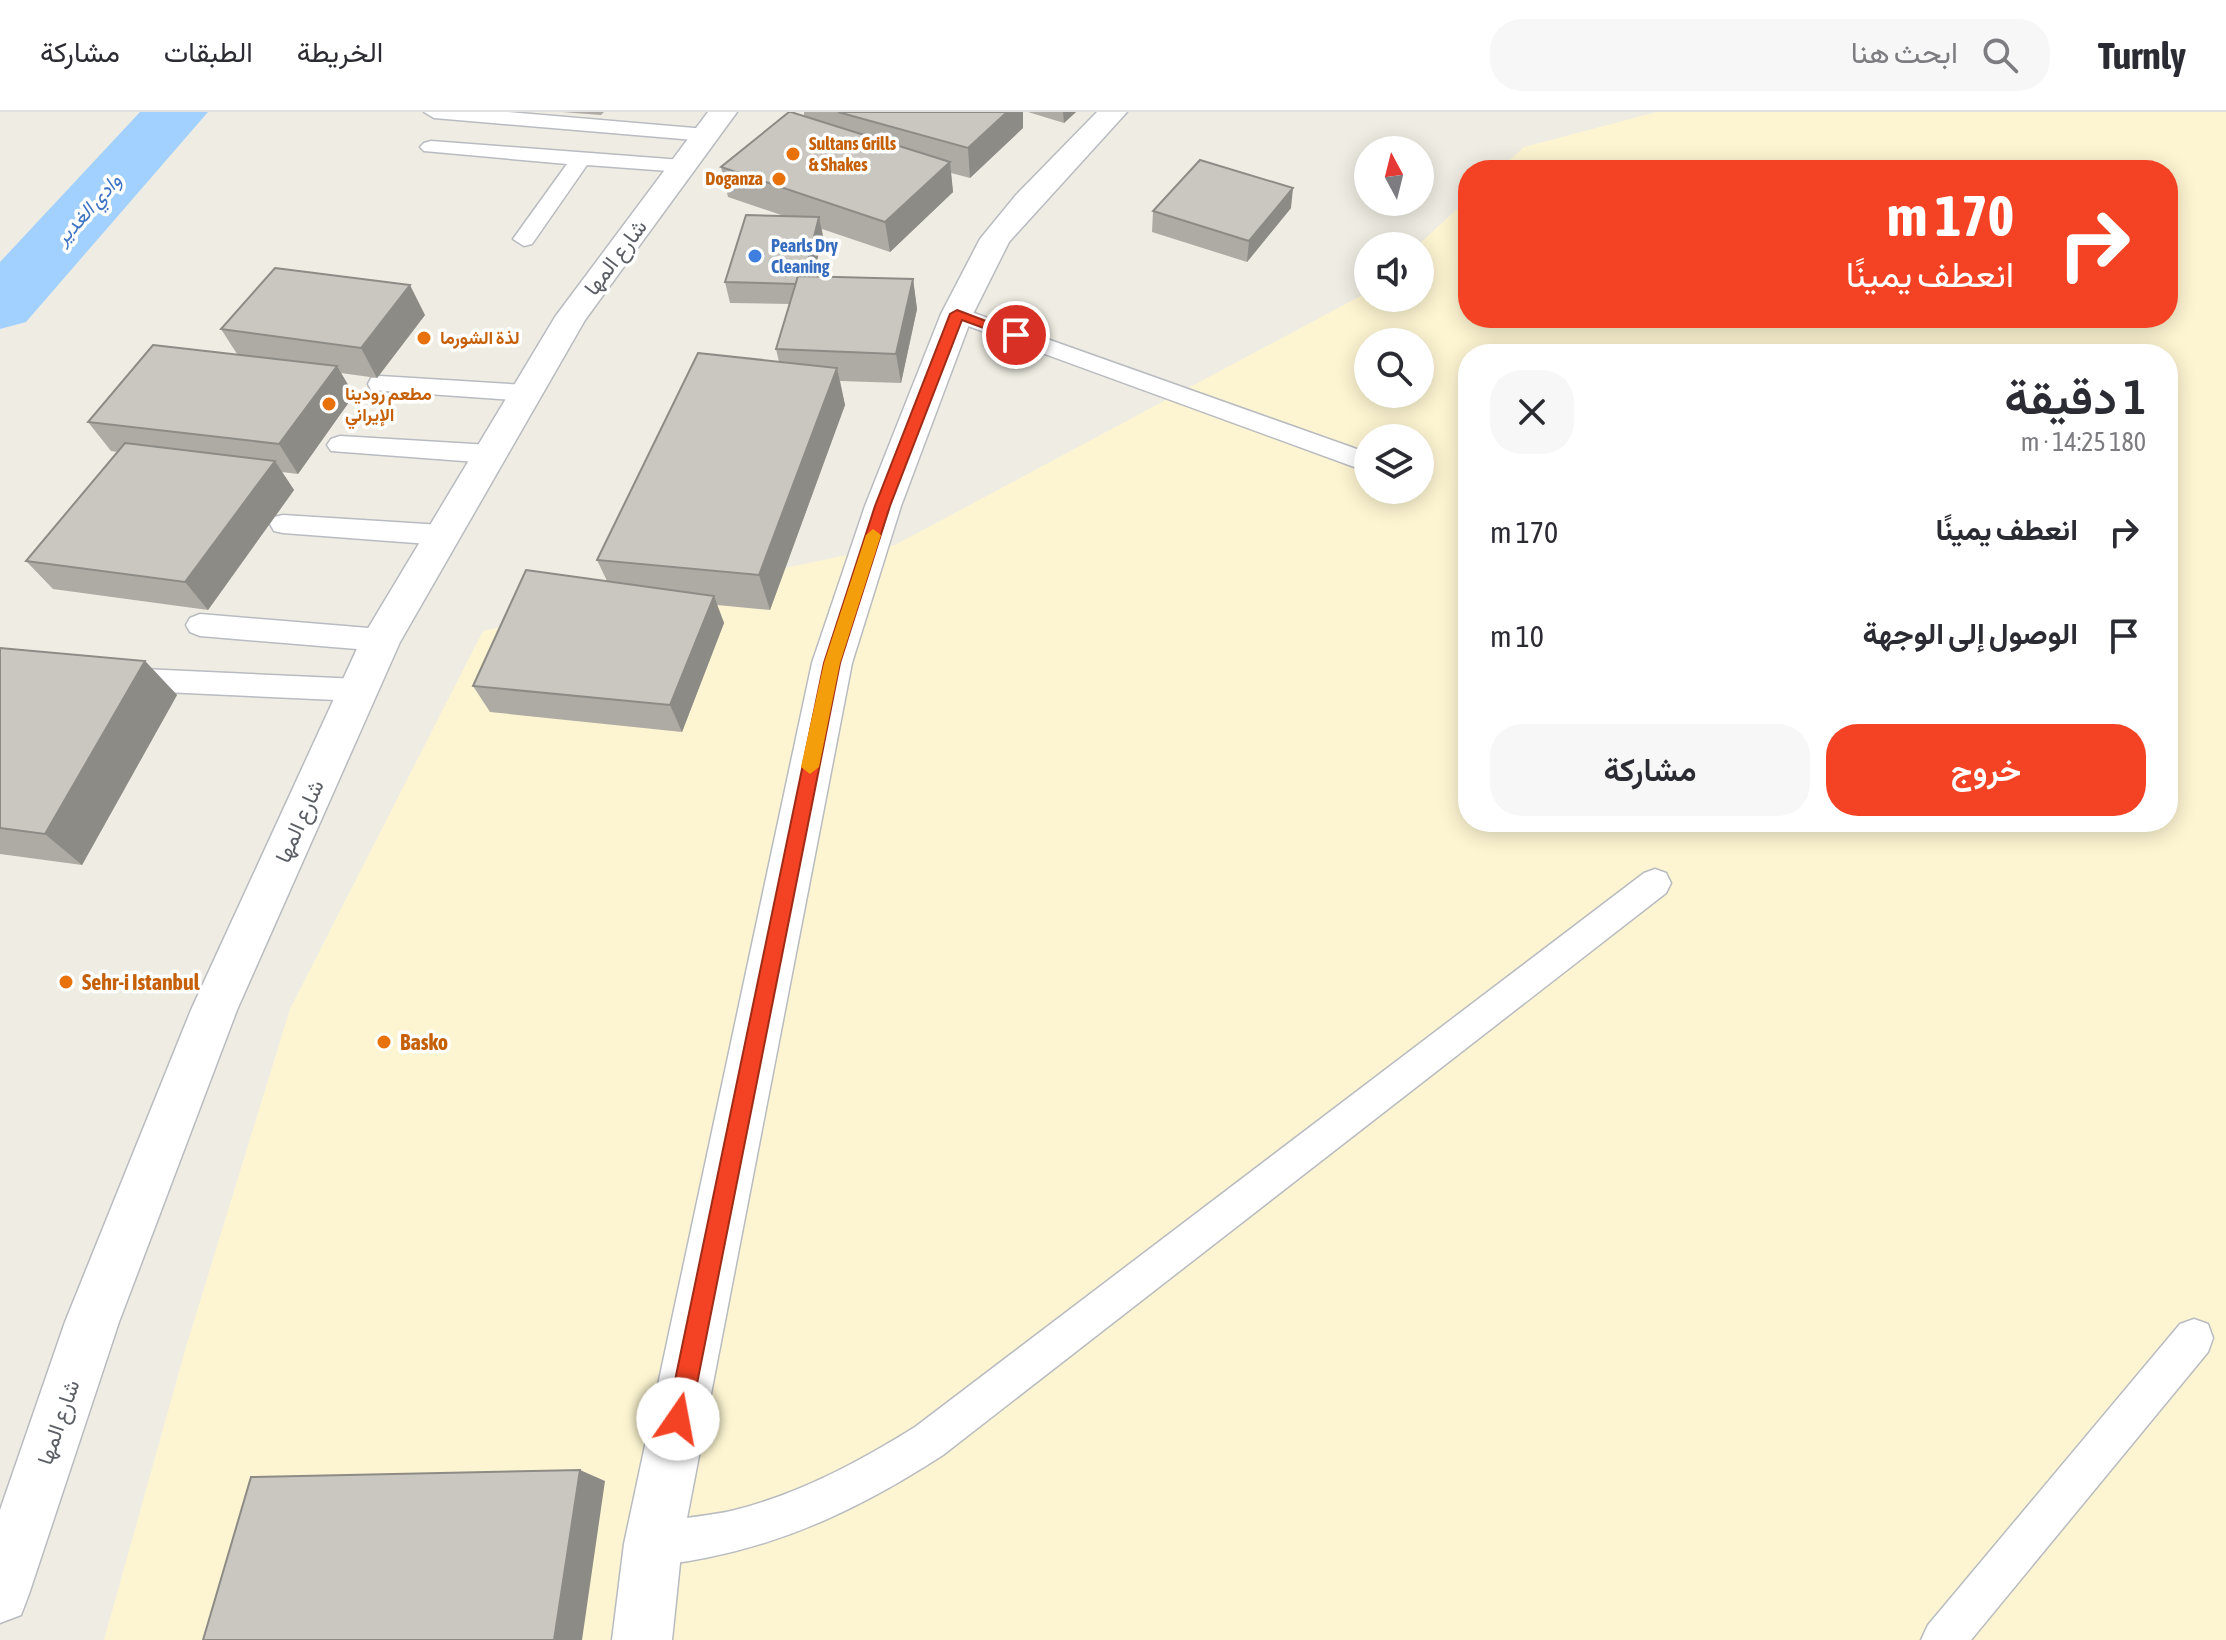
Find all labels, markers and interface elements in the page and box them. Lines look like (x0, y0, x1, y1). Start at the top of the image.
search box (1490, 19, 2050, 91)
icon: search (1978, 33, 2022, 77)
text: Turnly (2098, 34, 2186, 77)
text: ابحث هنا (1851, 35, 1958, 69)
text: مشاركة (40, 36, 120, 68)
text: الطبقات (164, 36, 253, 68)
text: الخريطة (297, 36, 383, 68)
place label: Sultans Grills & Shakes (809, 133, 897, 175)
north arrow (1354, 136, 1434, 216)
map controls (1354, 136, 1434, 504)
marker: Sultans Grills & Shakes (784, 145, 802, 163)
place label: Doganza (705, 168, 763, 189)
water label: وادي الغدير (49, 169, 129, 254)
marker: Doganza (770, 170, 788, 188)
text: 170 m (1887, 184, 2014, 248)
icon: right (2042, 192, 2146, 296)
street label: شارع المها (578, 214, 653, 301)
button: sound (1354, 232, 1434, 312)
place label: Pearls Dry Cleaning (771, 235, 838, 277)
marker: Pearls Dry Cleaning (746, 247, 764, 265)
text: انعطف يمينًا (1846, 253, 2014, 295)
pin (982, 301, 1050, 369)
icon: arrive (994, 313, 1038, 357)
place label: لذة الشورما (440, 327, 520, 349)
button: search (1354, 328, 1434, 408)
marker: لذة الشورما (415, 329, 433, 347)
text: 1 دقيقة (2004, 369, 2146, 424)
button: close (1490, 370, 1574, 454)
place label: مطعم رودينا الإيراني (345, 383, 432, 430)
marker: مطعم رودينا الإيراني (320, 395, 338, 413)
button: layers (1354, 424, 1434, 504)
text: 180 m · 14:25 (2021, 427, 2146, 457)
icon: right (2102, 510, 2146, 554)
text: انعطف يمينًا (1936, 512, 2078, 546)
text: 170 m (1490, 515, 1558, 549)
icon: arrive (2102, 614, 2146, 658)
text: الوصول إلى الوجهة (1862, 616, 2078, 650)
text: 10 m (1490, 619, 1544, 653)
button: مشاركة (1490, 724, 1810, 816)
button: خروج (1826, 724, 2146, 816)
street label: شارع المها (269, 776, 331, 867)
place label: Sehr-i Istanbul (82, 969, 201, 995)
marker: Sehr-i Istanbul (57, 973, 75, 991)
place label: Basko (400, 1029, 448, 1055)
marker: Basko (375, 1033, 393, 1051)
street label: شارع المها (31, 1376, 87, 1469)
position arrow (636, 1377, 720, 1461)

